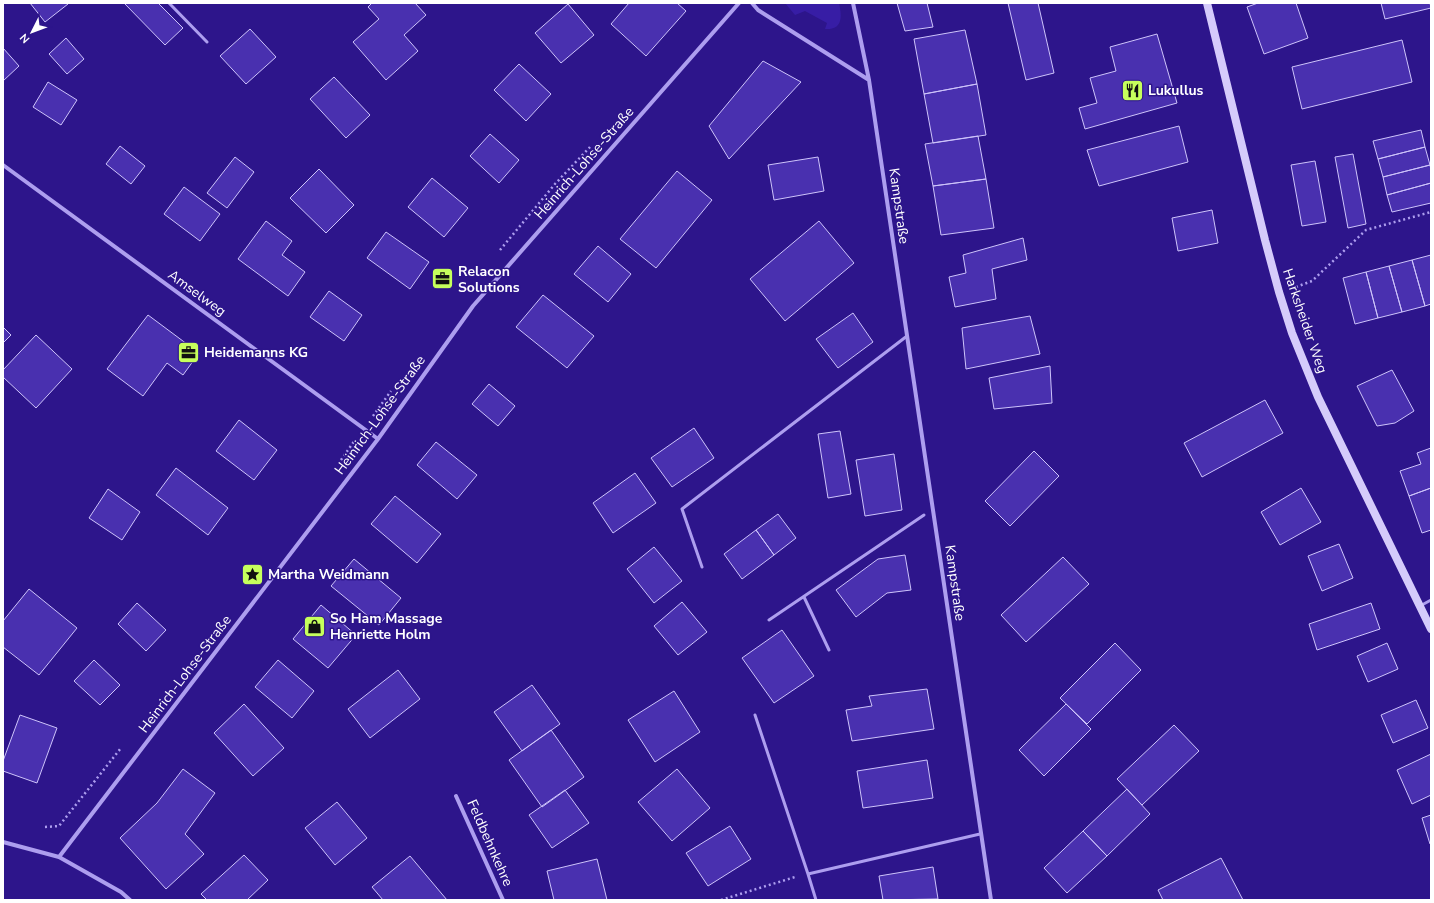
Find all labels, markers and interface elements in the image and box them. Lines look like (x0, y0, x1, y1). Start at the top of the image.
north arrow (12, 12, 52, 52)
text: N (17, 30, 33, 46)
restaurant icon: Lukullus (1120, 77, 1146, 103)
place label: Lukullus (1148, 81, 1203, 100)
street label: Heinrich-Lohse-Straße (530, 103, 638, 223)
street label: Kampstraße (884, 167, 914, 245)
place label: Relacon Solutions (458, 262, 520, 297)
street label: Amselweg (164, 265, 230, 321)
office icon: Relacon Solutions (429, 266, 455, 292)
street label: Harksheider Weg (1278, 266, 1332, 376)
office icon: Heidemanns KG (175, 339, 201, 365)
place label: Heidemanns KG (204, 343, 308, 362)
street label: Heinrich-Lohse-Straße (330, 352, 430, 478)
street label: Kampstraße (940, 544, 970, 622)
place icon: Martha Weidmann (239, 561, 265, 587)
place label: Martha Weidmann (268, 565, 389, 584)
place label: So Ham Massage Henriette Holm (330, 609, 443, 644)
street label: Heinrich-Lohse-Straße (134, 611, 236, 737)
shop icon: So Ham Massage Henriette Holm (301, 613, 327, 639)
street label: Feldbehnkehre (462, 797, 518, 889)

